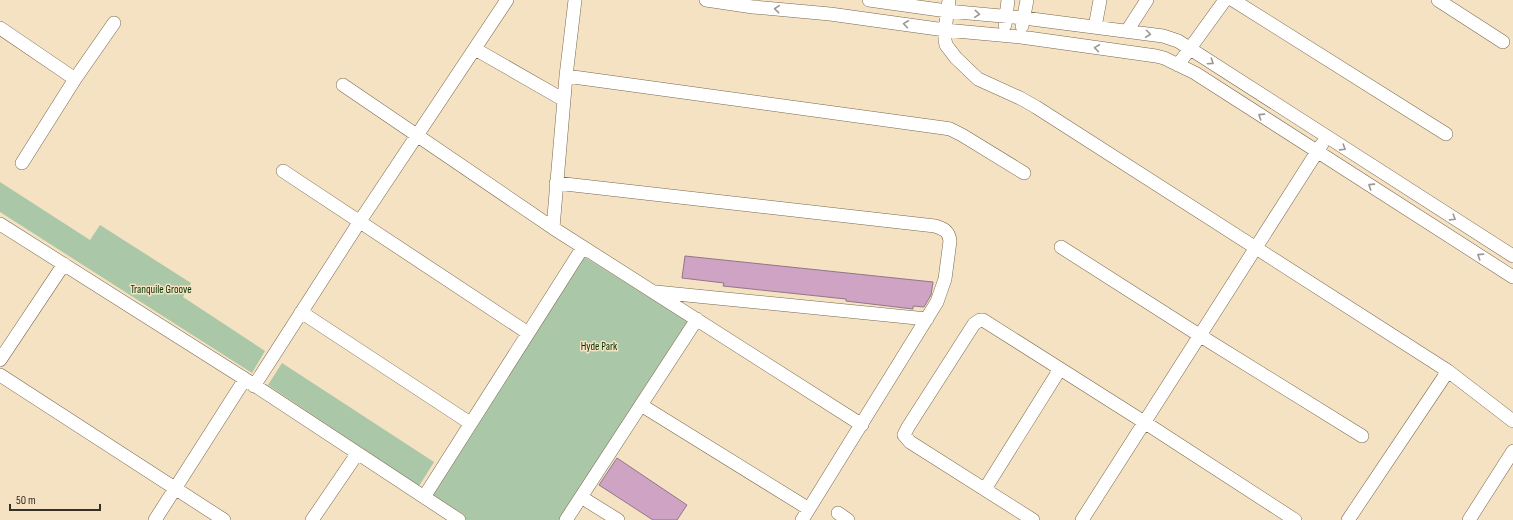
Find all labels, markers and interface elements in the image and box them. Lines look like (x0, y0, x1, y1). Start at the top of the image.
one-way arrow (774, 5, 780, 14)
one-way arrow (974, 9, 980, 18)
one-way arrow (903, 20, 909, 29)
one-way arrow (1145, 29, 1151, 38)
one-way arrow (1094, 44, 1101, 53)
one-way arrow (1207, 57, 1214, 65)
one-way arrow (1258, 113, 1265, 120)
one-way arrow (1339, 143, 1346, 151)
one-way arrow (1368, 183, 1375, 191)
one-way arrow (1449, 213, 1456, 221)
one-way arrow (1477, 253, 1484, 261)
park label: Tranquile Groove (130, 283, 192, 296)
park label: Hyde Park (581, 340, 618, 353)
scale bar (10, 486, 100, 512)
text: 50 m (16, 493, 36, 508)

